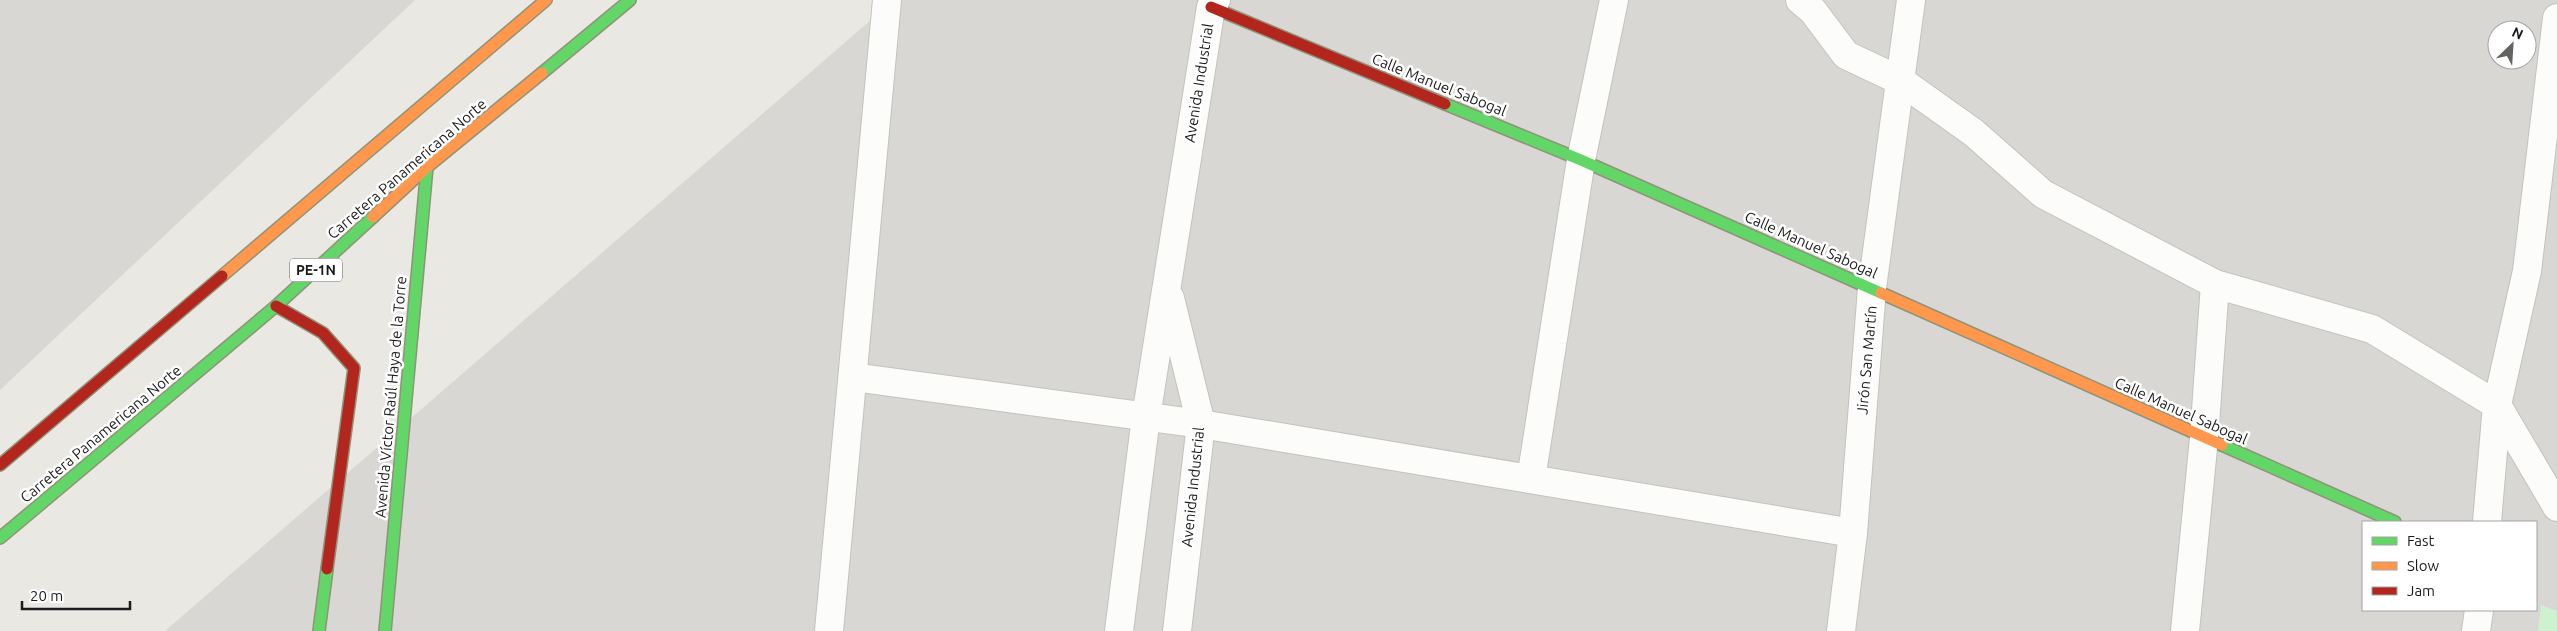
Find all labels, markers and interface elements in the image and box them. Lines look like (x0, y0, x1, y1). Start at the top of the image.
north arrow (2487, 20, 2537, 70)
street label: Avenida Industrial (1181, 22, 1216, 144)
text: N (2509, 24, 2526, 43)
street label: Calle Manuel Sabogal (1370, 50, 1509, 119)
street label: Carretera Panamericana Norte (324, 95, 489, 242)
street label: Calle Manuel Sabogal (1742, 208, 1880, 282)
road number: PE-1N (290, 258, 342, 282)
street label: Avenida Víctor Raúl Haya de la Torre (371, 275, 410, 519)
street label: Jirón San Martín (1853, 305, 1880, 415)
street label: Carretera Panamericana Norte (17, 361, 184, 506)
street label: Calle Manuel Sabogal (2112, 374, 2250, 448)
street label: Avenida Industrial (1178, 426, 1207, 548)
legend (2362, 521, 2537, 611)
text: Fast (2407, 532, 2435, 549)
text: Slow (2407, 557, 2440, 574)
scale bar (22, 578, 130, 610)
text: Jam (2407, 582, 2435, 599)
text: 20 m (30, 587, 63, 604)

